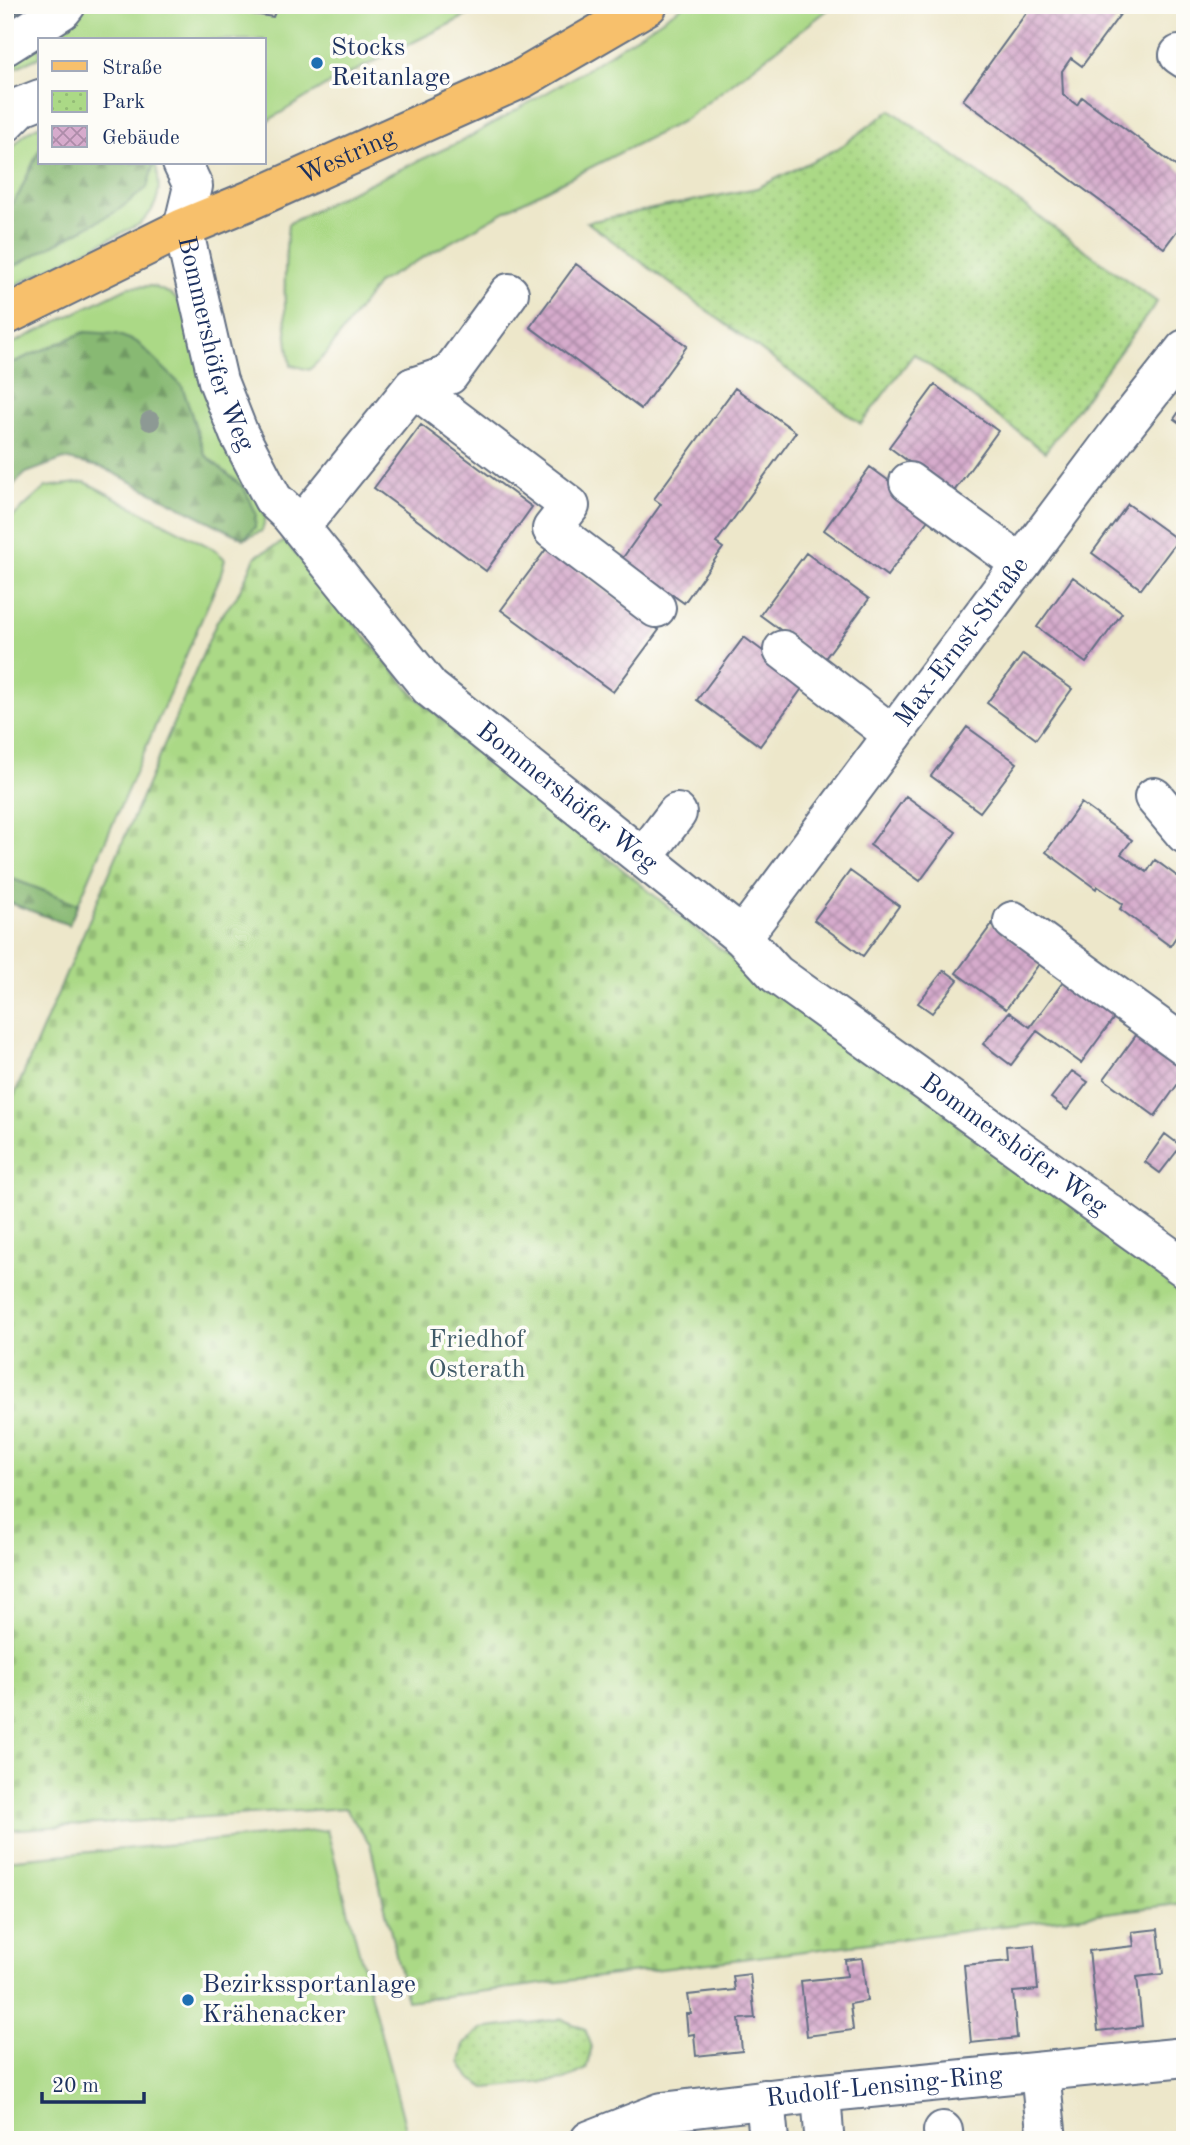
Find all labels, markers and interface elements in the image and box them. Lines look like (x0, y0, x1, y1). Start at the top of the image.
place label: Stocks Reitanlage (331, 35, 450, 91)
legend (38, 38, 266, 164)
marker: Stocks Reitanlage (309, 55, 325, 71)
text: Straße (102, 58, 162, 79)
text: Park (102, 92, 145, 113)
street label: Westring (295, 124, 400, 190)
text: Gebäude (102, 128, 180, 149)
street label: Bommershöfer Weg (172, 234, 259, 456)
street label: Max-Ernst-Straße (891, 552, 1034, 732)
street label: Bommershöfer Weg (472, 718, 662, 877)
street label: Bommershöfer Weg (916, 1069, 1112, 1220)
park label: Friedhof Osterath (428, 1327, 527, 1383)
place label: Bezirkssportanlage Krähenacker (202, 1972, 416, 2028)
marker: Bezirkssportanlage Krähenacker (180, 1992, 196, 2008)
scale bar (42, 2061, 144, 2105)
street label: Rudolf-Lensing-Ring (765, 2062, 1004, 2112)
text: 20 m (52, 2076, 99, 2097)

